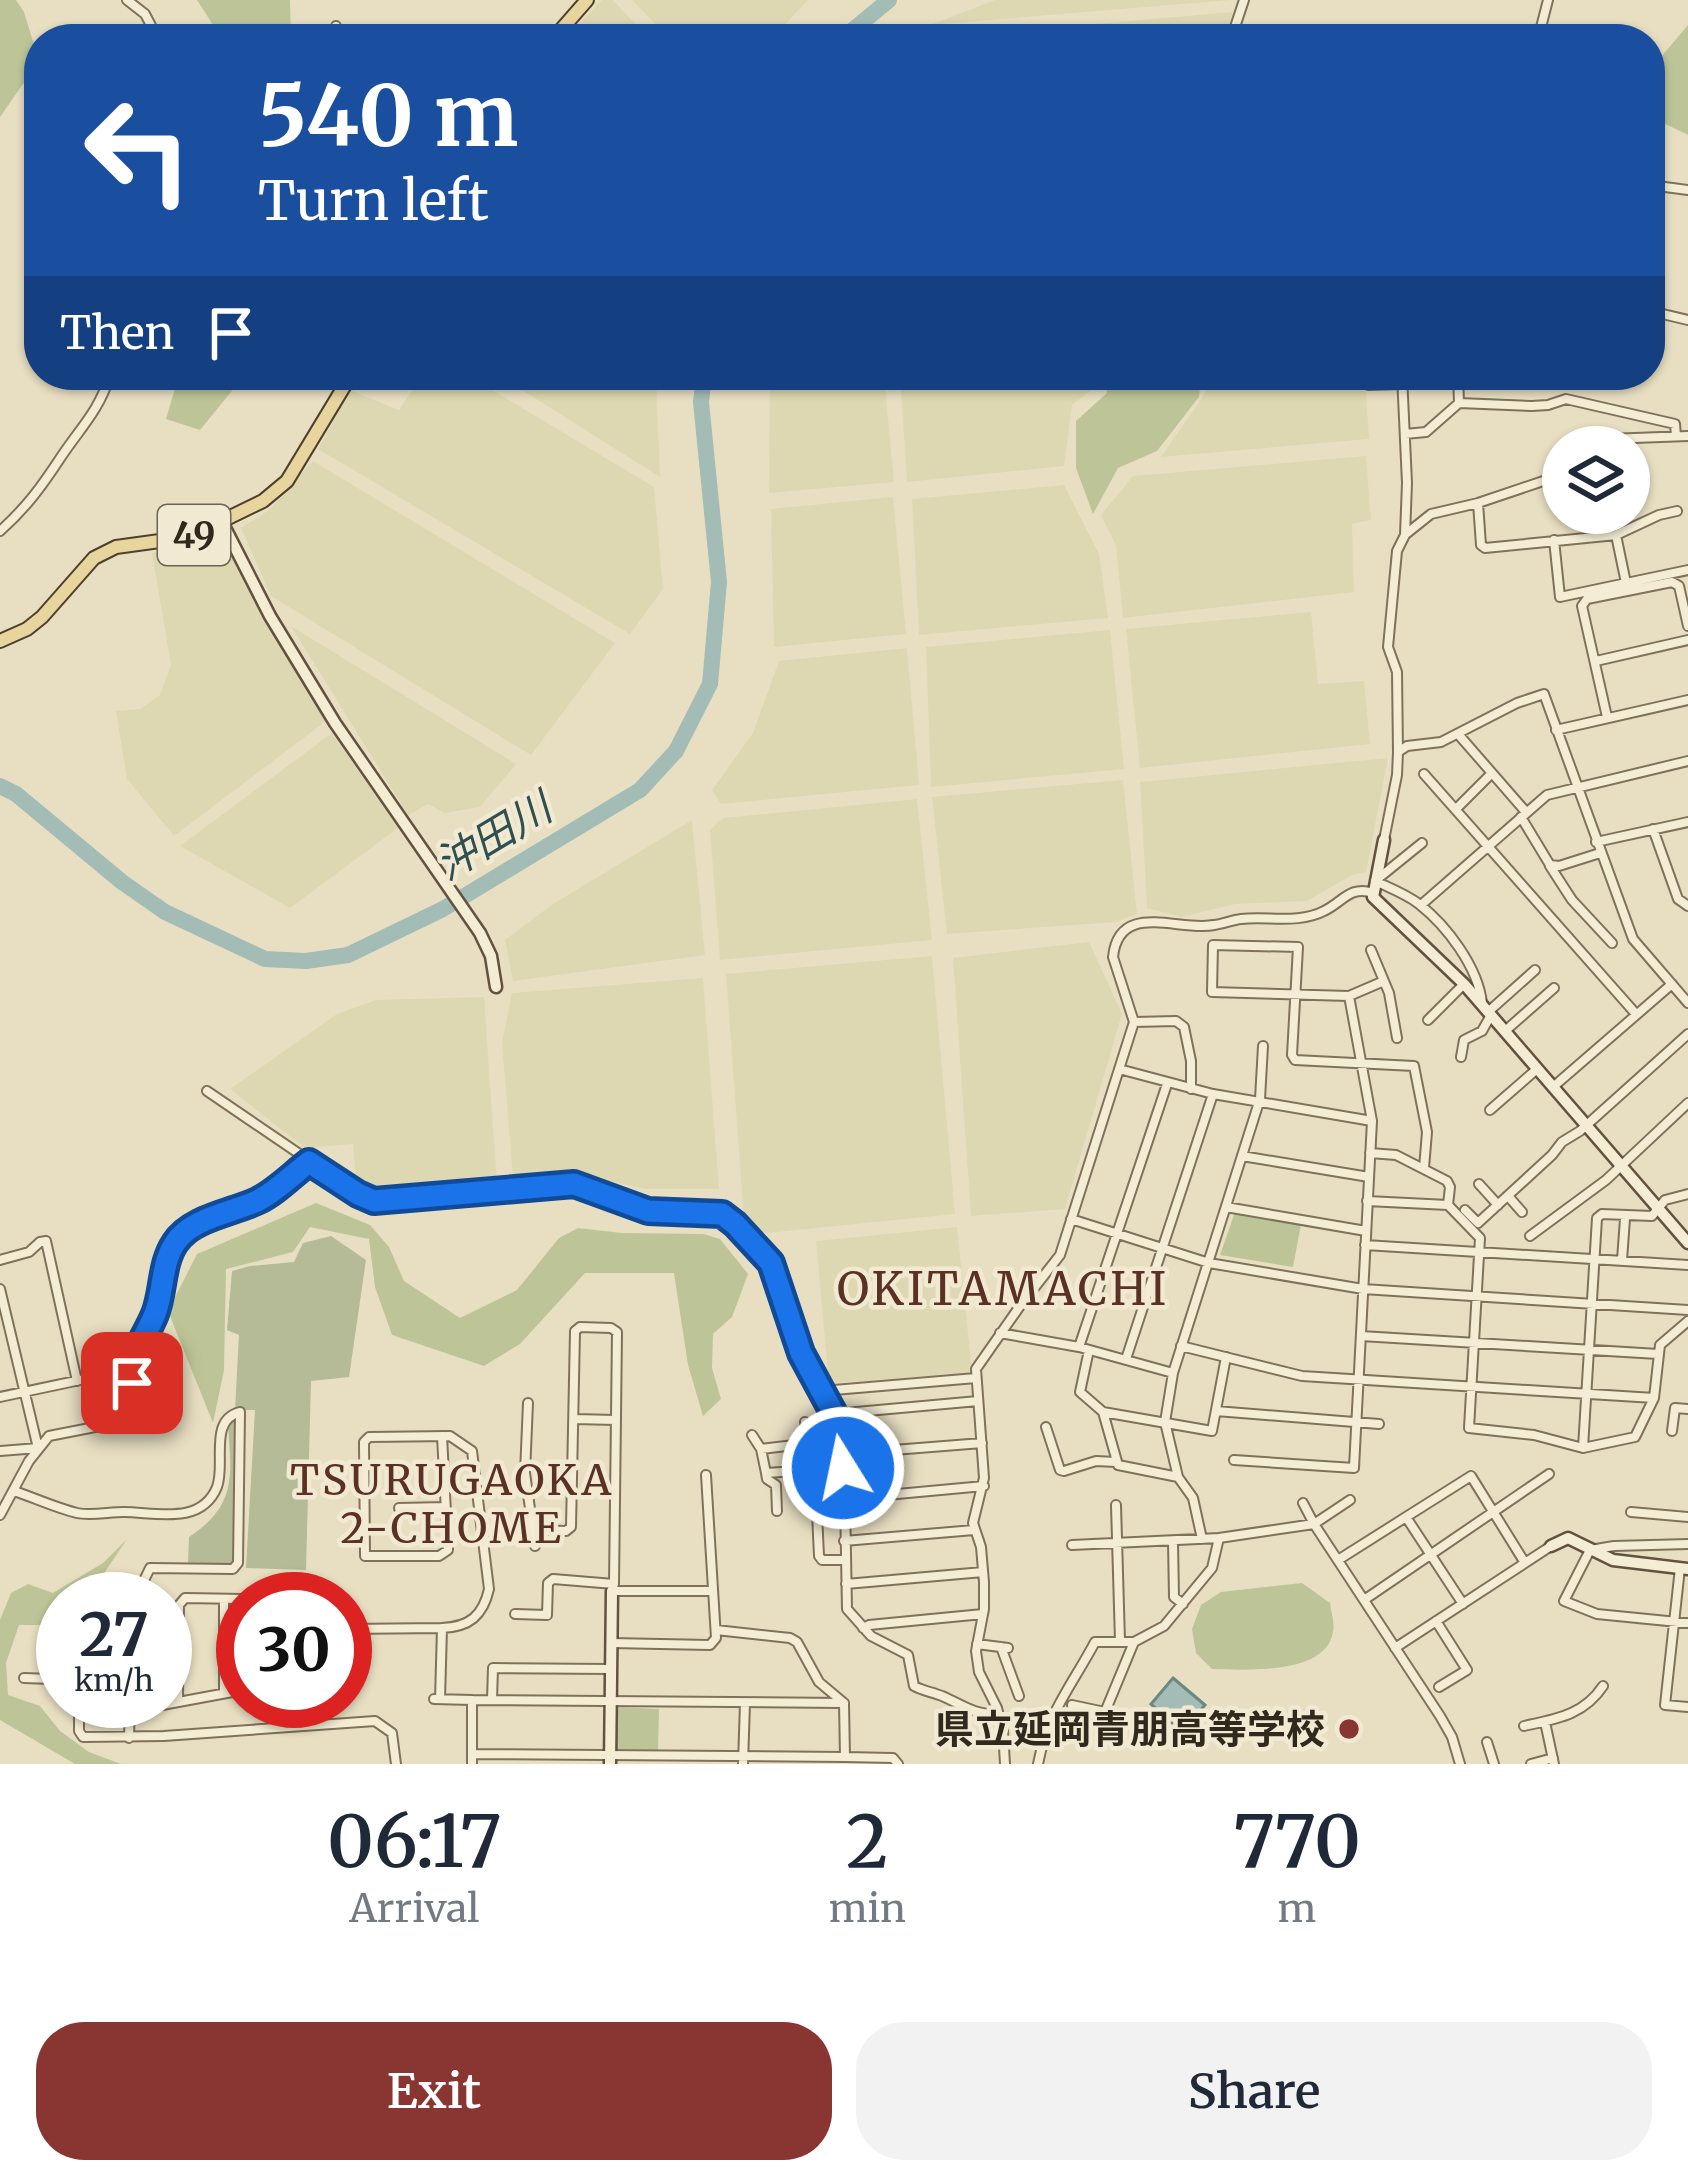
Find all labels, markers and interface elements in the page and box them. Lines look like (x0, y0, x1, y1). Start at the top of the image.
text: 540 m (258, 63, 518, 169)
icon: left (60, 72, 216, 228)
text: Turn left (258, 167, 489, 235)
icon: arrive (198, 300, 264, 366)
text: Then (60, 305, 174, 361)
map controls (1542, 426, 1650, 534)
button: layers (1542, 426, 1650, 534)
road number: 49 (158, 505, 230, 565)
water label: 沖田川 (426, 779, 564, 891)
district label: OKITAMACHI (837, 1261, 1169, 1317)
pin (81, 1332, 183, 1434)
icon: arrive (99, 1350, 165, 1416)
position arrow (780, 1405, 906, 1531)
district label: TSURUGAOKA 2-CHOME (290, 1454, 614, 1554)
speed limit sign: 30 (216, 1572, 372, 1728)
text: 27 (79, 1597, 149, 1672)
text: km/h (74, 1661, 154, 1699)
place label: 県立延岡青朋高等学校 (935, 1705, 1325, 1754)
marker: 県立延岡青朋高等学校 (1336, 1716, 1362, 1742)
text: 06:17 (327, 1796, 502, 1887)
text: 2 (846, 1796, 889, 1887)
text: 770 (1233, 1796, 1361, 1887)
text: Arrival (349, 1884, 479, 1933)
text: min (829, 1884, 906, 1933)
text: m (1278, 1884, 1316, 1933)
button: Exit (36, 2022, 832, 2160)
button: Share (856, 2022, 1652, 2160)

